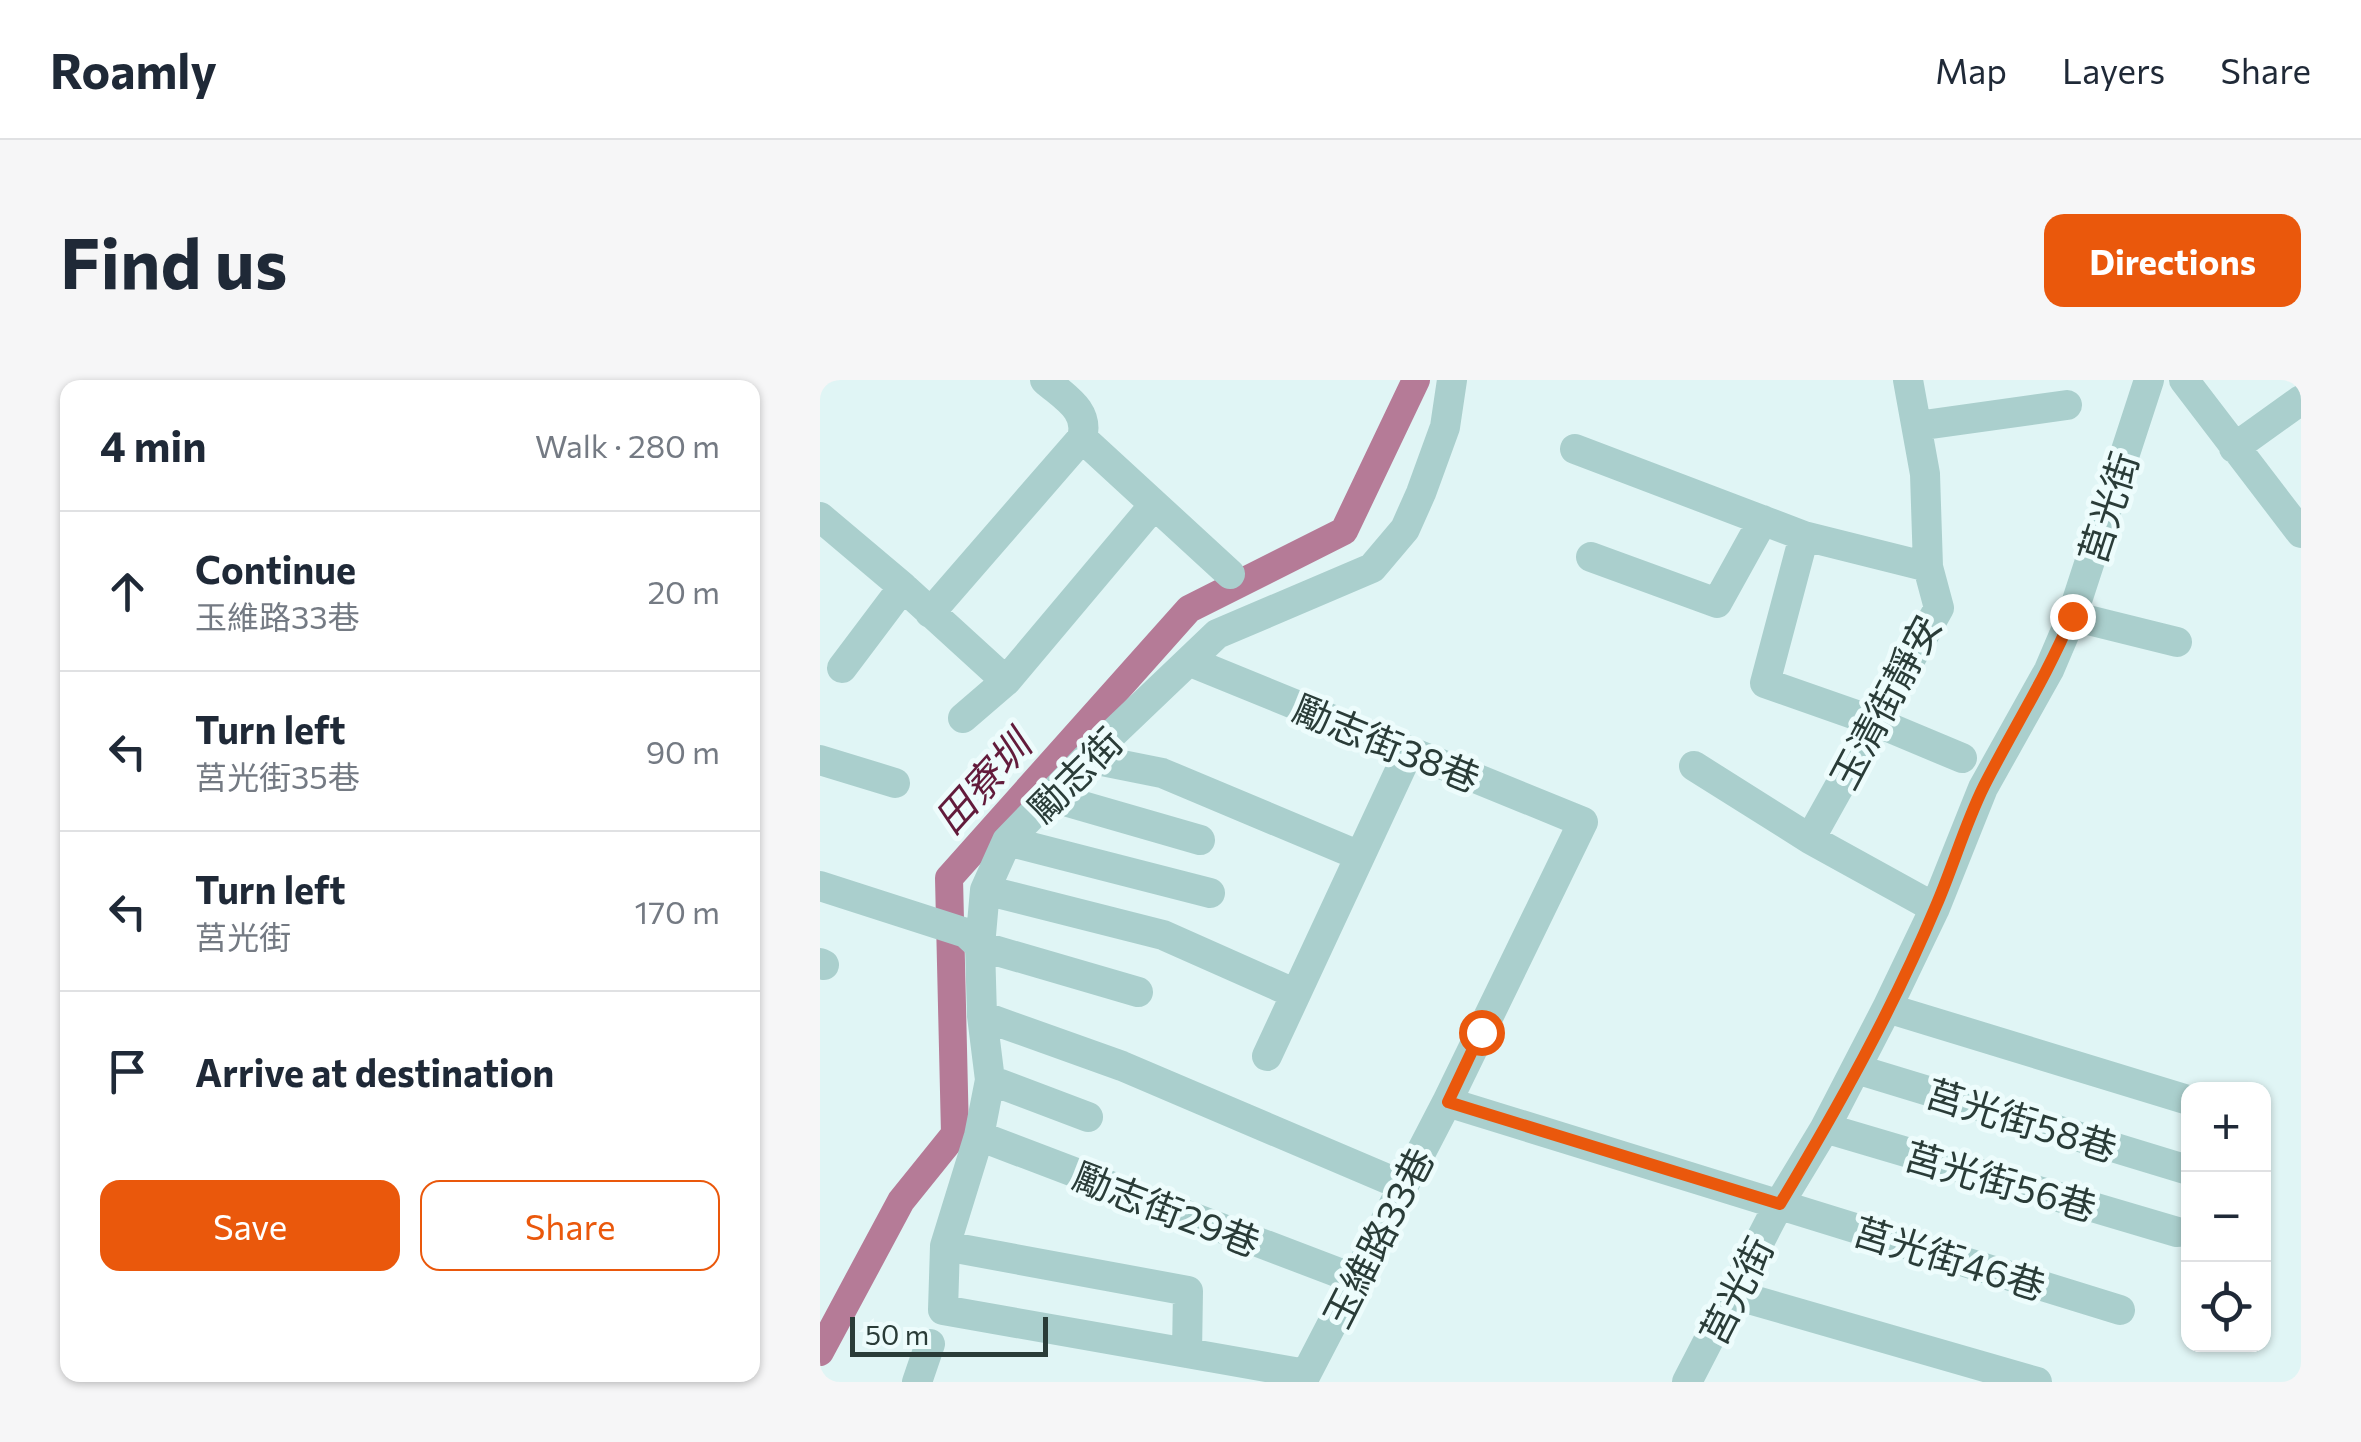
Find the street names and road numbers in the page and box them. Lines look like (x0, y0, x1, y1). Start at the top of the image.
street label: 莒光街 (2067, 446, 2147, 568)
street label: 玉清街靜安 (1819, 606, 1949, 796)
street label: 勵志街38巷 (1287, 683, 1487, 801)
street label: 勵志街 (1017, 717, 1131, 831)
street label: 莒光街58巷 (1921, 1068, 2123, 1170)
street label: 莒光街56巷 (1900, 1130, 2102, 1230)
street label: 玉維路33巷 (1312, 1139, 1442, 1335)
street label: 勵志街29巷 (1067, 1151, 1267, 1265)
street label: 莒光街46巷 (1849, 1206, 2051, 1308)
street label: 莒光街 (1688, 1229, 1782, 1351)

